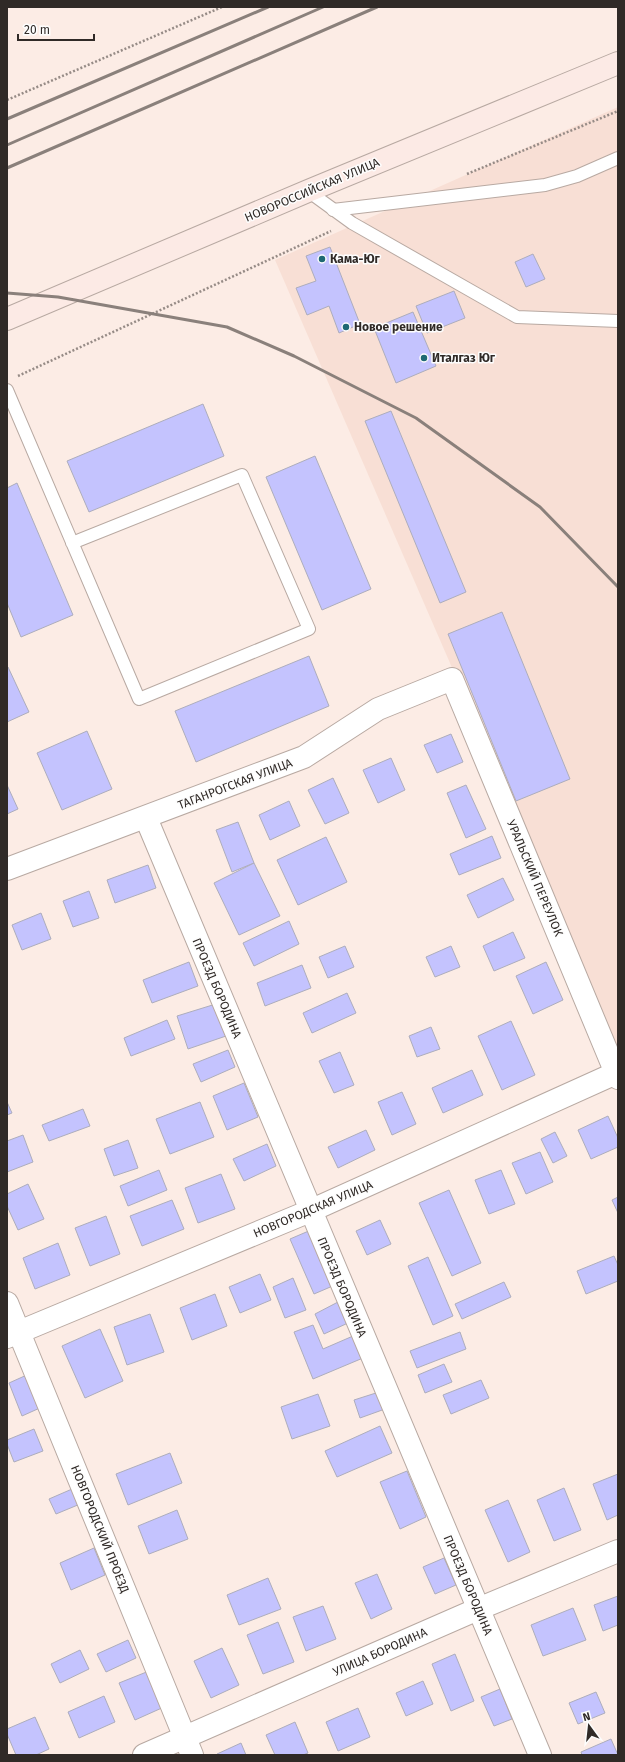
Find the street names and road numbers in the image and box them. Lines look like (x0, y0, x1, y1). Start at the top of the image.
street label: НОВОРОССИЙСКАЯ УЛИЦА (242, 154, 382, 225)
street label: ТАГАНРОГСКАЯ УЛИЦА (176, 756, 294, 812)
street label: УРАЛЬСКИЙ ПЕРЕУЛОК (504, 817, 567, 938)
street label: ПРОЕЗД БОРОДИНА (190, 936, 244, 1040)
street label: НОВГОРОДСКАЯ УЛИЦА (251, 1177, 375, 1240)
street label: ПРОЕЗД БОРОДИНА (315, 1235, 369, 1339)
street label: НОВГОРОДСКИЙ ПРОЕЗД (68, 1463, 133, 1595)
street label: ПРОЕЗД БОРОДИНА (441, 1533, 495, 1637)
street label: УЛИЦА БОРОДИНА (331, 1625, 429, 1679)

